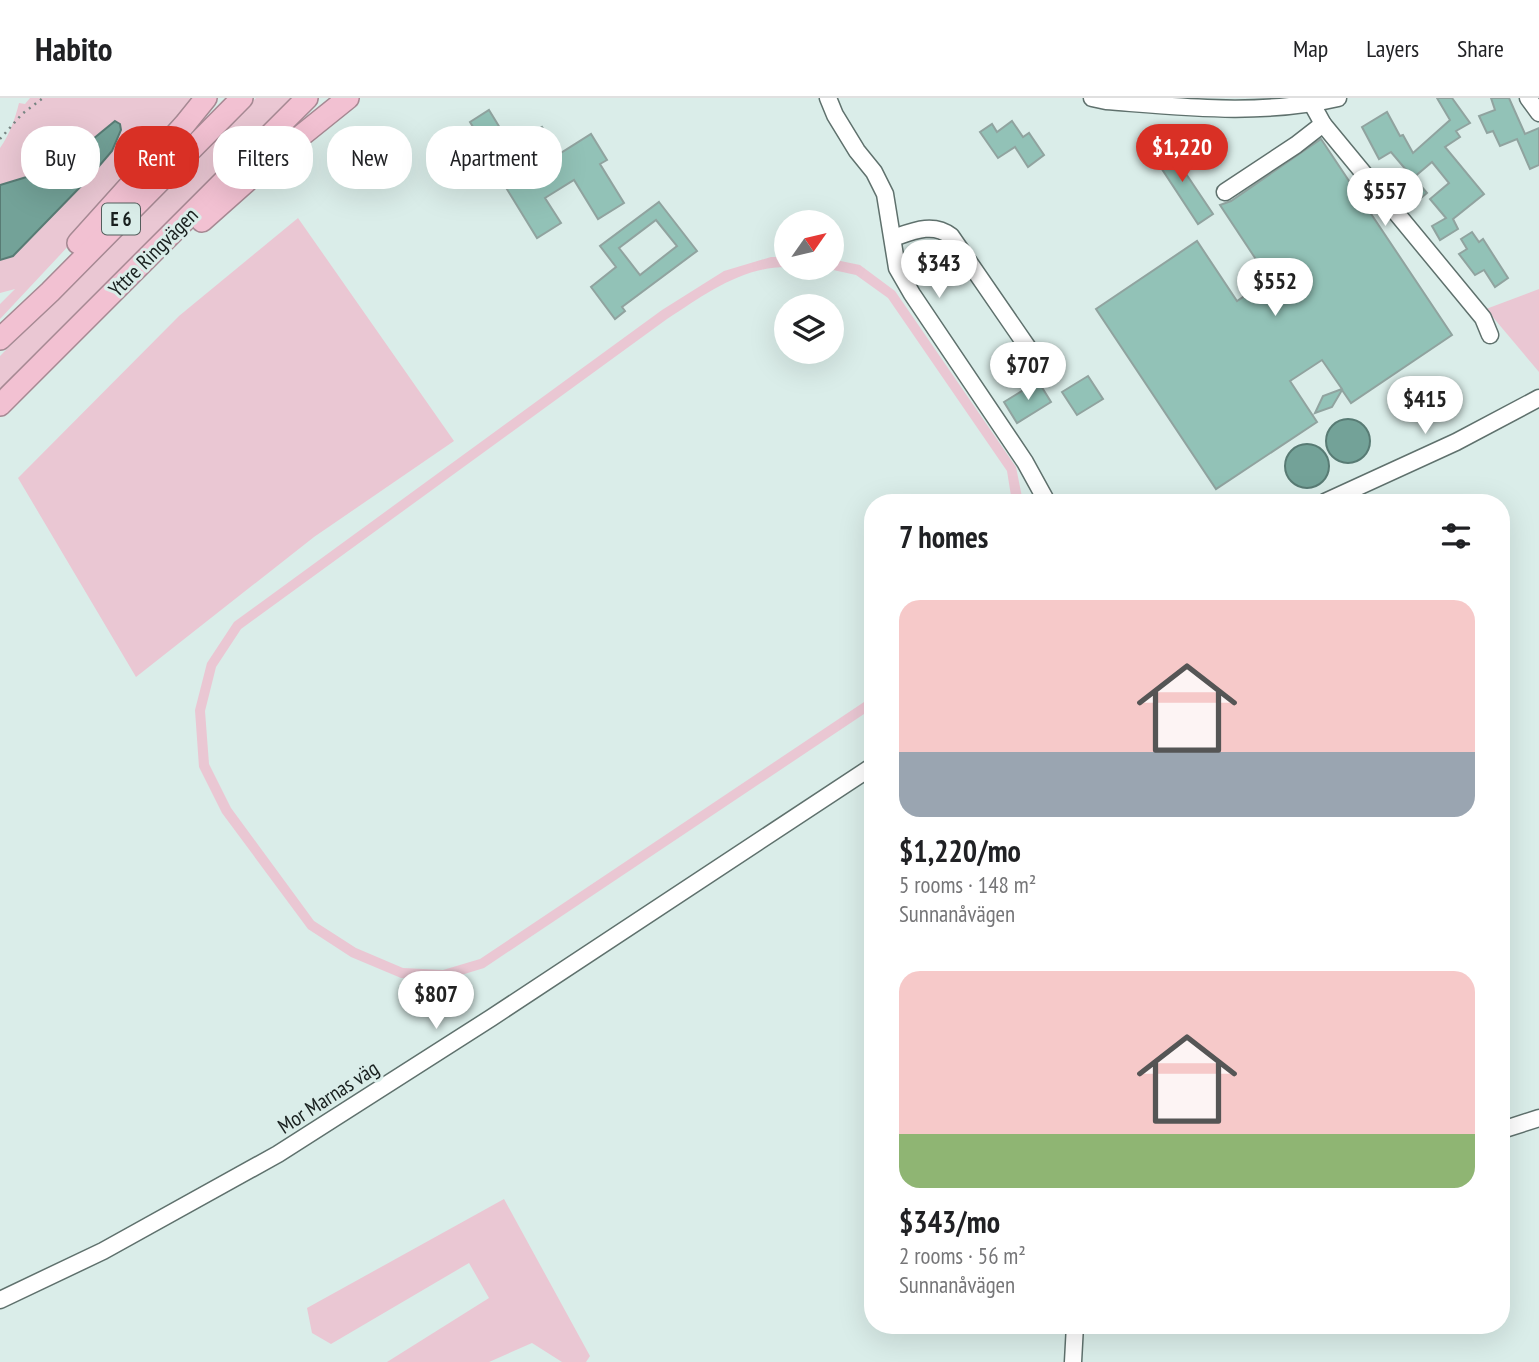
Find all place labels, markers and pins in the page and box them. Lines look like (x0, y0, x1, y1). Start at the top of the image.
pin: $1,220 (1125, 125, 1239, 184)
pin: $557 (1344, 169, 1426, 228)
pin: $343 (898, 240, 980, 300)
pin: $552 (1234, 258, 1316, 318)
pin: $707 (987, 342, 1069, 402)
pin: $415 (1384, 376, 1466, 436)
pin: $807 (395, 972, 477, 1031)

